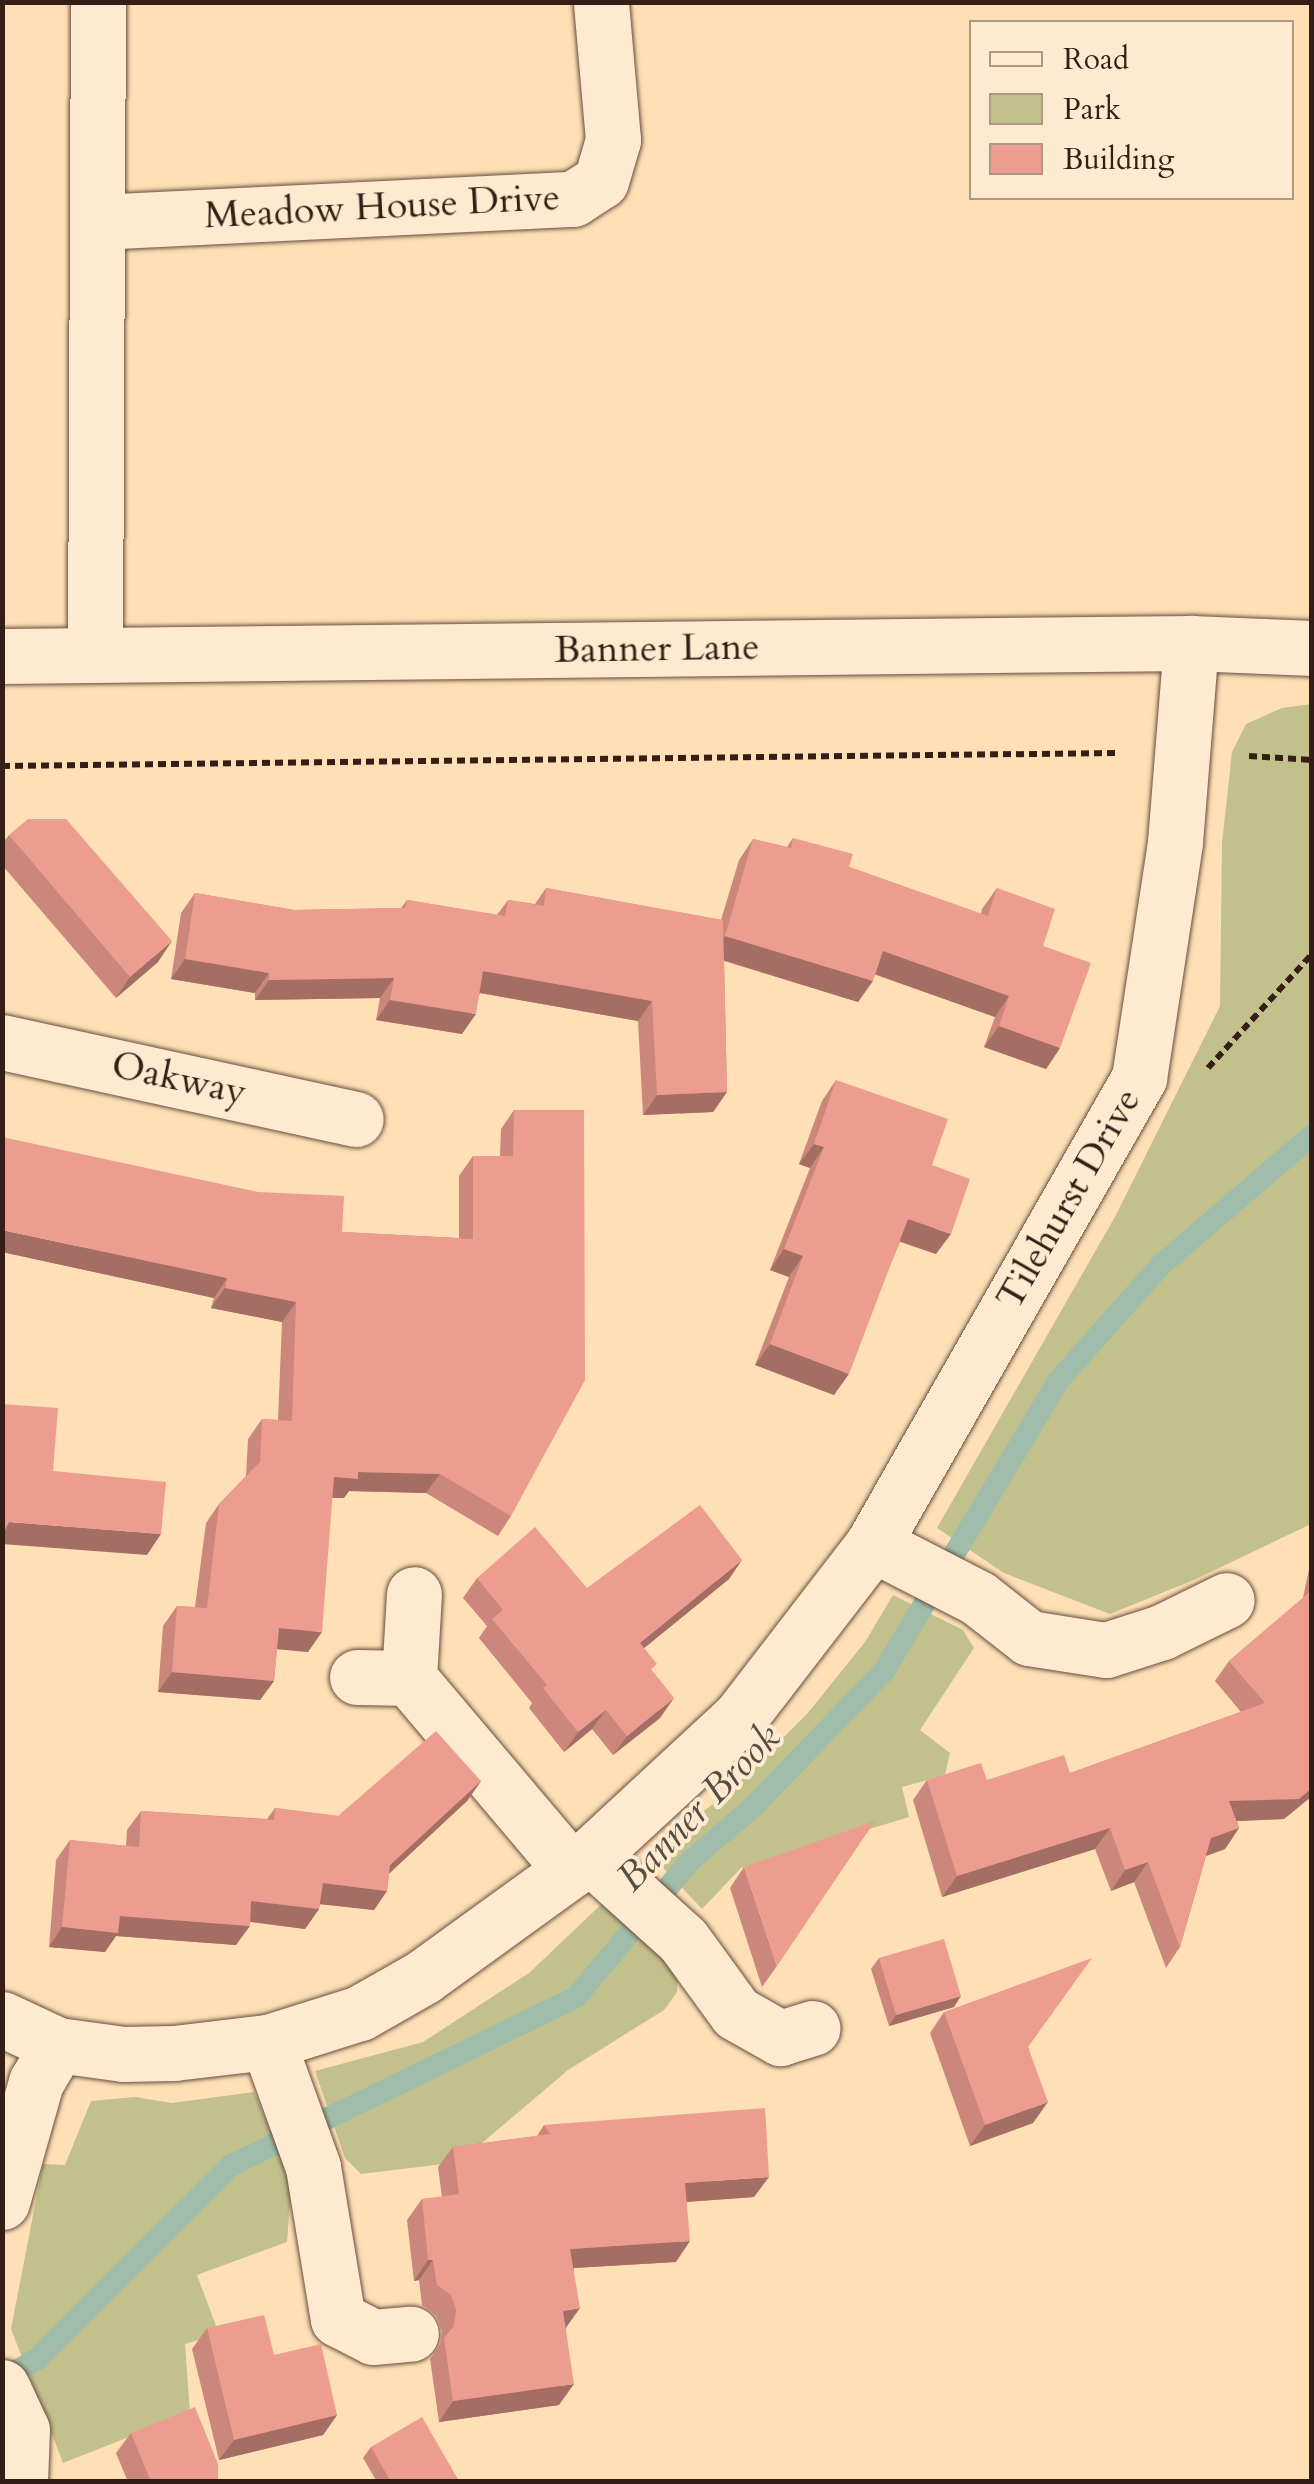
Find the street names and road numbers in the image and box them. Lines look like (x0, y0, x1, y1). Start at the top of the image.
street label: Meadow House Drive (203, 175, 561, 239)
street label: Banner Lane (554, 624, 760, 674)
street label: Oakway (107, 1043, 251, 1115)
street label: Tilehurst Drive (987, 1080, 1151, 1318)

